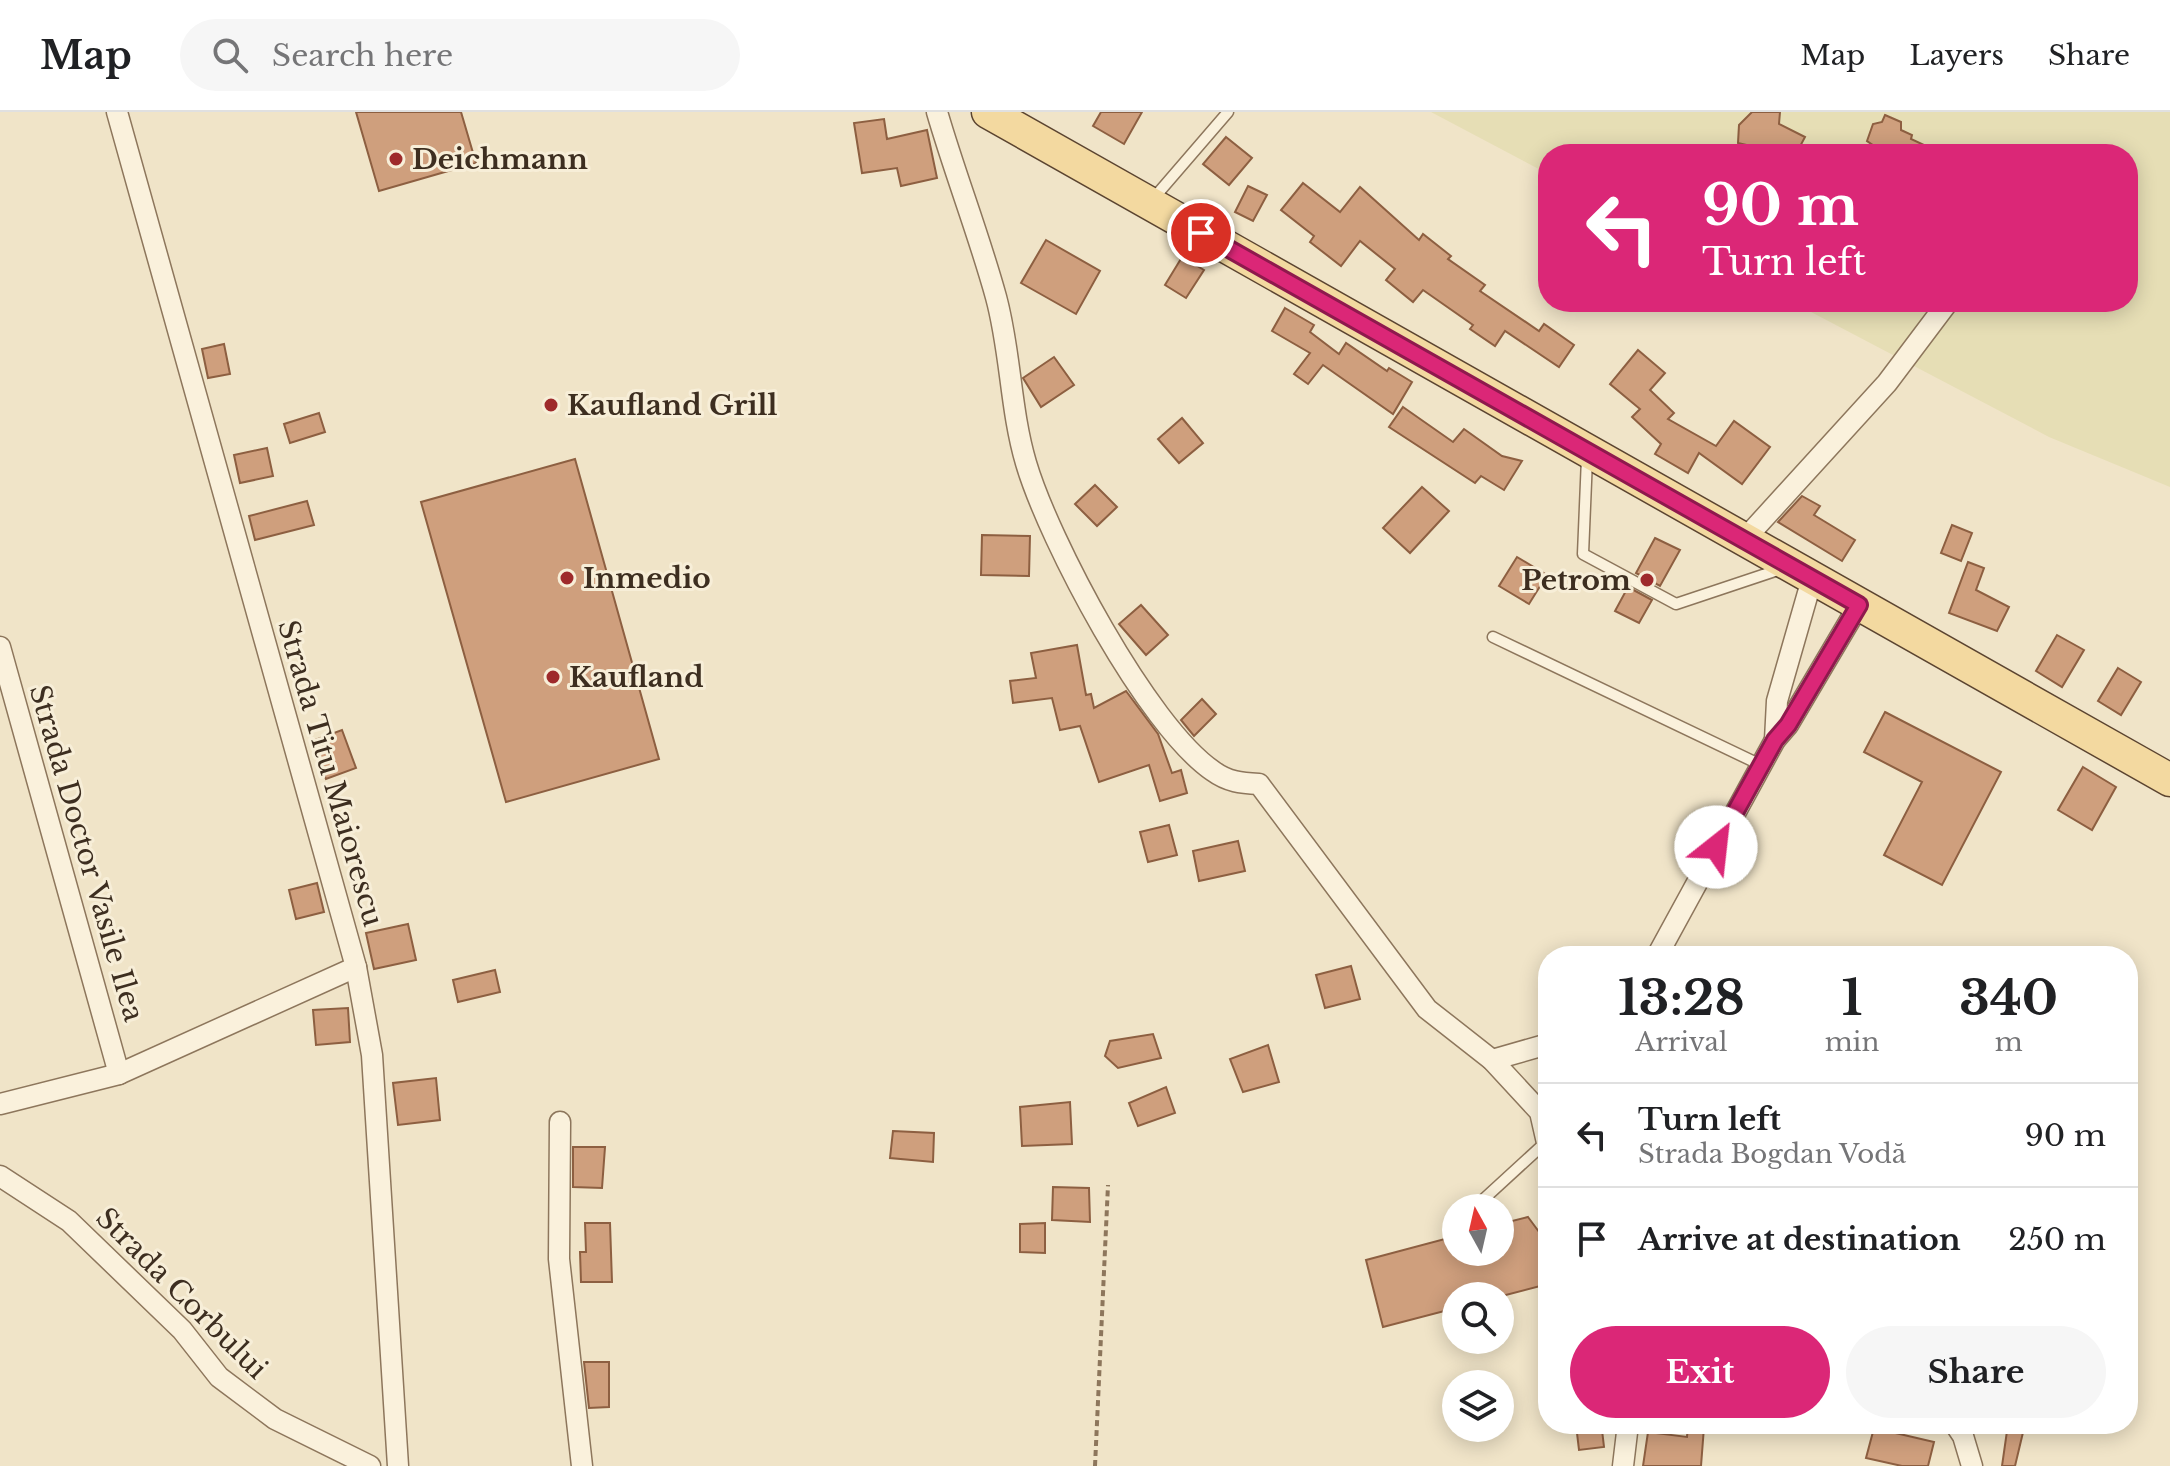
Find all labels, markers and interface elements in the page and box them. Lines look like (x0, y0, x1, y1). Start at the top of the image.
search box (180, 19, 740, 91)
text: Map (40, 32, 132, 79)
icon: search (208, 33, 252, 77)
text: Search here (272, 37, 453, 74)
text: Map (1800, 38, 1865, 73)
text: Layers (1909, 38, 2004, 73)
text: Share (2048, 38, 2130, 73)
place label: Deichmann (412, 142, 588, 177)
marker: Deichmann (387, 150, 405, 168)
text: 90 m (1702, 171, 1859, 240)
icon: left (1570, 176, 1674, 280)
pin (1167, 199, 1235, 267)
icon: arrive (1179, 211, 1223, 255)
text: Turn left (1702, 240, 1866, 285)
place label: Kaufland Grill (567, 388, 778, 423)
marker: Kaufland Grill (542, 396, 560, 414)
place label: Inmedio (583, 561, 711, 596)
place label: Petrom (1521, 563, 1631, 598)
marker: Inmedio (558, 569, 576, 587)
marker: Petrom (1638, 571, 1656, 589)
street label: Strada Titu Maiorescu (270, 616, 391, 930)
place label: Kaufland (569, 660, 704, 695)
marker: Kaufland (544, 668, 562, 686)
street label: Strada Doctor Vasile Ilea (22, 681, 152, 1026)
position arrow (1674, 805, 1758, 889)
text: 13:28 (1618, 968, 1745, 1028)
text: 1 (1842, 968, 1863, 1028)
text: 340 (1959, 968, 2058, 1028)
text: Arrival (1635, 1026, 1727, 1058)
text: min (1825, 1026, 1879, 1058)
text: m (1995, 1026, 2023, 1058)
text: Turn left (1638, 1101, 1781, 1138)
icon: left (1570, 1113, 1614, 1157)
text: 90 m (2024, 1117, 2106, 1154)
text: Strada Bogdan Vodă (1638, 1138, 1906, 1170)
north arrow (1442, 1194, 1514, 1266)
map controls (1442, 1194, 1514, 1442)
street label: Strada Corbului (89, 1200, 275, 1386)
icon: arrive (1570, 1217, 1614, 1261)
text: Arrive at destination (1638, 1221, 1961, 1258)
text: 250 m (2008, 1221, 2106, 1258)
button: search (1442, 1282, 1514, 1354)
button: Exit (1570, 1326, 1830, 1418)
button: Share (1846, 1326, 2106, 1418)
button: layers (1442, 1370, 1514, 1442)

